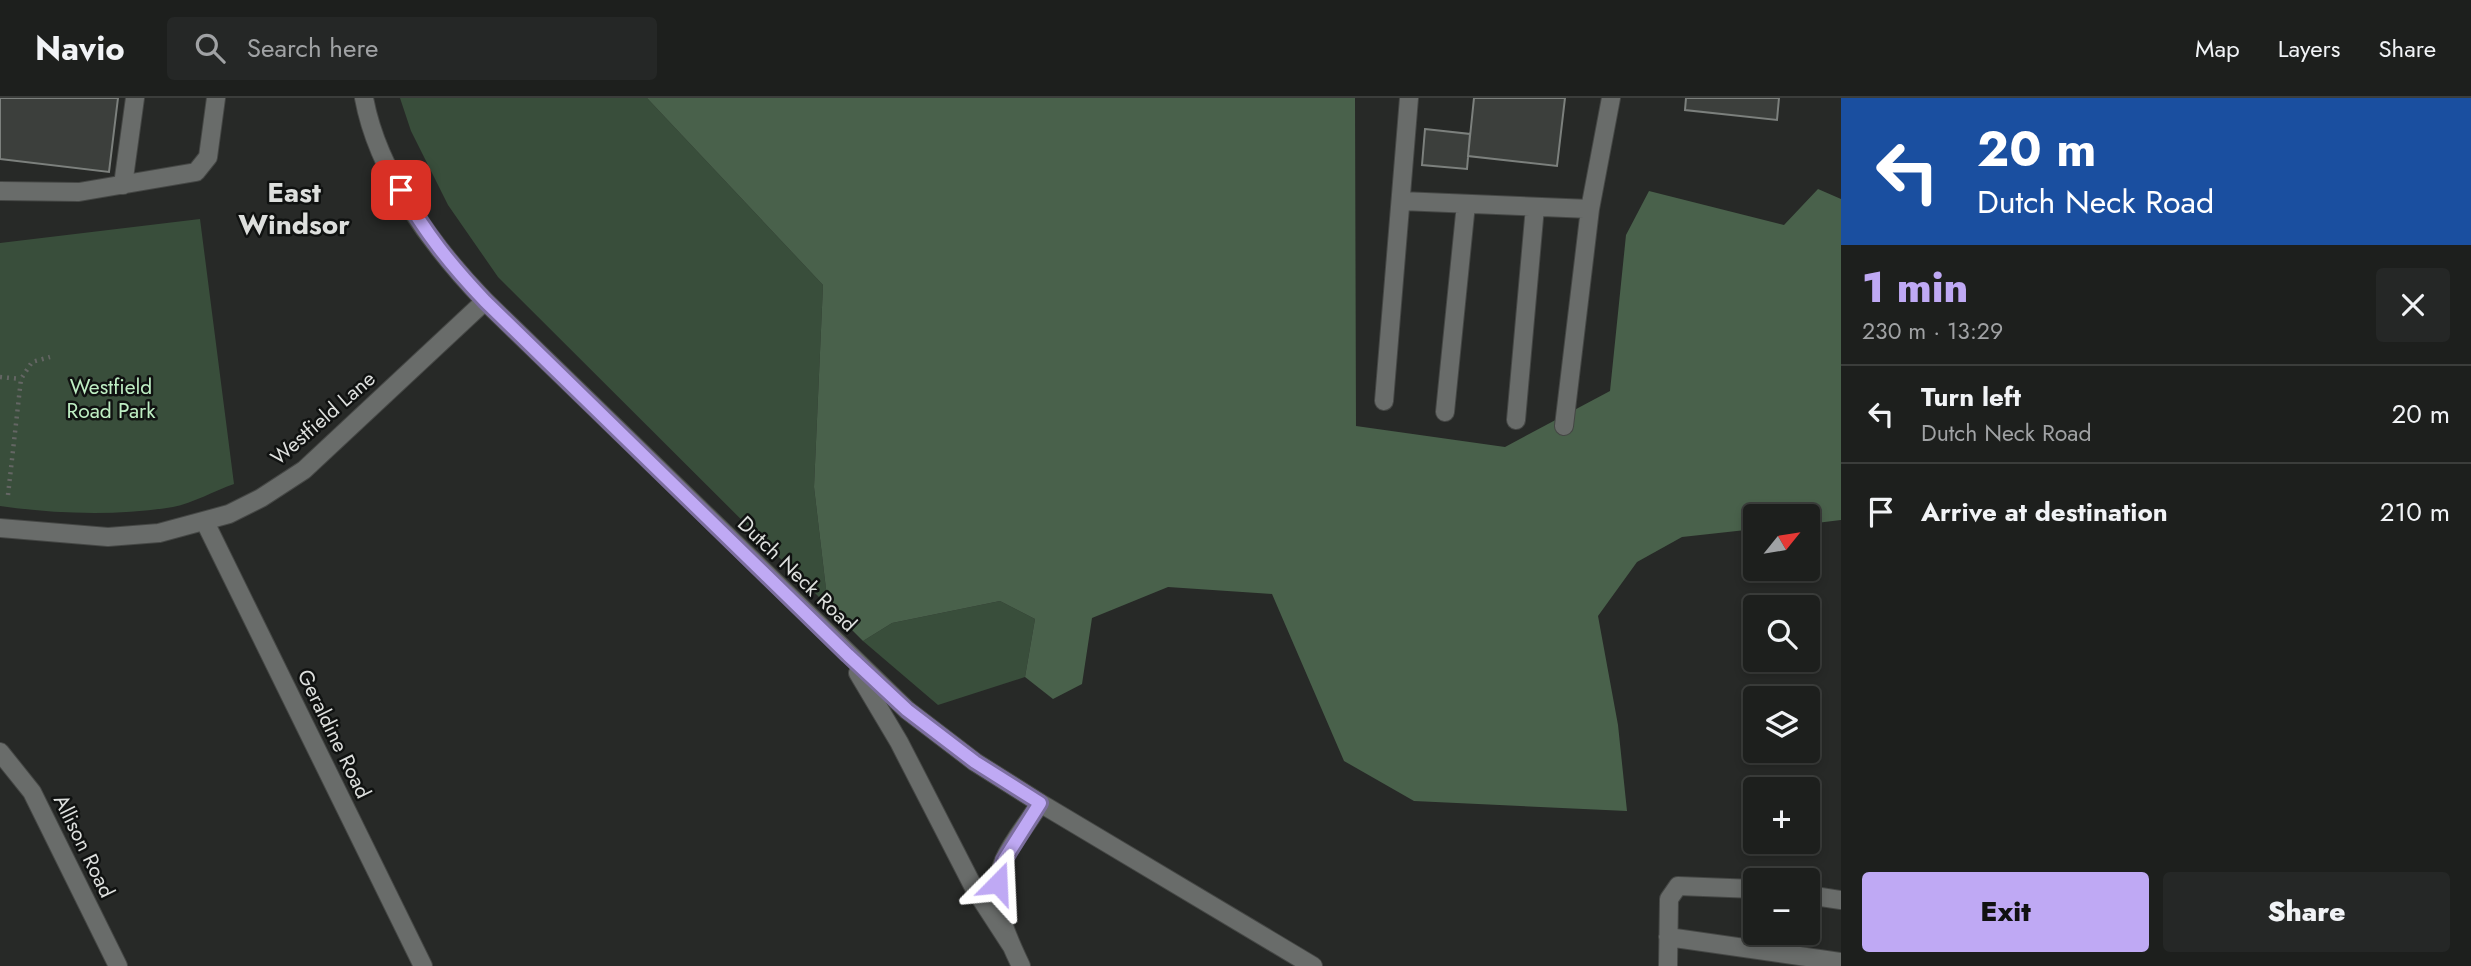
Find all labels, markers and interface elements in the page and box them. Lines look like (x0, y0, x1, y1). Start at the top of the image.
search box (167, 17, 657, 80)
text: Navio (35, 25, 125, 72)
icon: search (191, 29, 229, 67)
text: Search here (247, 29, 378, 67)
text: Map (2195, 31, 2240, 66)
text: Layers (2278, 31, 2340, 66)
text: Share (2378, 31, 2436, 66)
text: 20 m (1977, 114, 2096, 184)
icon: left (1862, 126, 1953, 217)
pin (371, 160, 431, 220)
icon: arrive (382, 171, 420, 209)
district label: East Windsor (238, 172, 350, 245)
text: Dutch Neck Road (1977, 179, 2214, 225)
text: 1 min (1862, 257, 1968, 318)
button: close (2376, 268, 2450, 342)
text: 230 m · 13:29 (1862, 314, 2003, 348)
street label: Westfield Lane (264, 364, 382, 472)
park label: Westfield Road Park (66, 372, 156, 426)
text: Turn left (1921, 378, 2021, 416)
icon: left (1862, 395, 1900, 433)
text: 20 m (2392, 395, 2450, 433)
text: Dutch Neck Road (1921, 416, 2092, 450)
icon: arrive (1862, 493, 1900, 531)
text: Arrive at destination (1921, 493, 2168, 531)
text: 210 m (2380, 493, 2450, 531)
north arrow (1743, 504, 1820, 581)
map controls (1743, 504, 1820, 945)
street label: Dutch Neck Road (731, 509, 863, 639)
button: search (1743, 595, 1820, 672)
street label: Geraldine Road (290, 664, 378, 804)
button: layers (1743, 686, 1820, 763)
button: + (1743, 777, 1820, 854)
street label: Allison Road (46, 789, 122, 903)
position arrow (961, 846, 1035, 920)
button: − (1743, 868, 1820, 945)
button: Exit (1862, 872, 2149, 952)
button: Share (2163, 872, 2450, 952)

